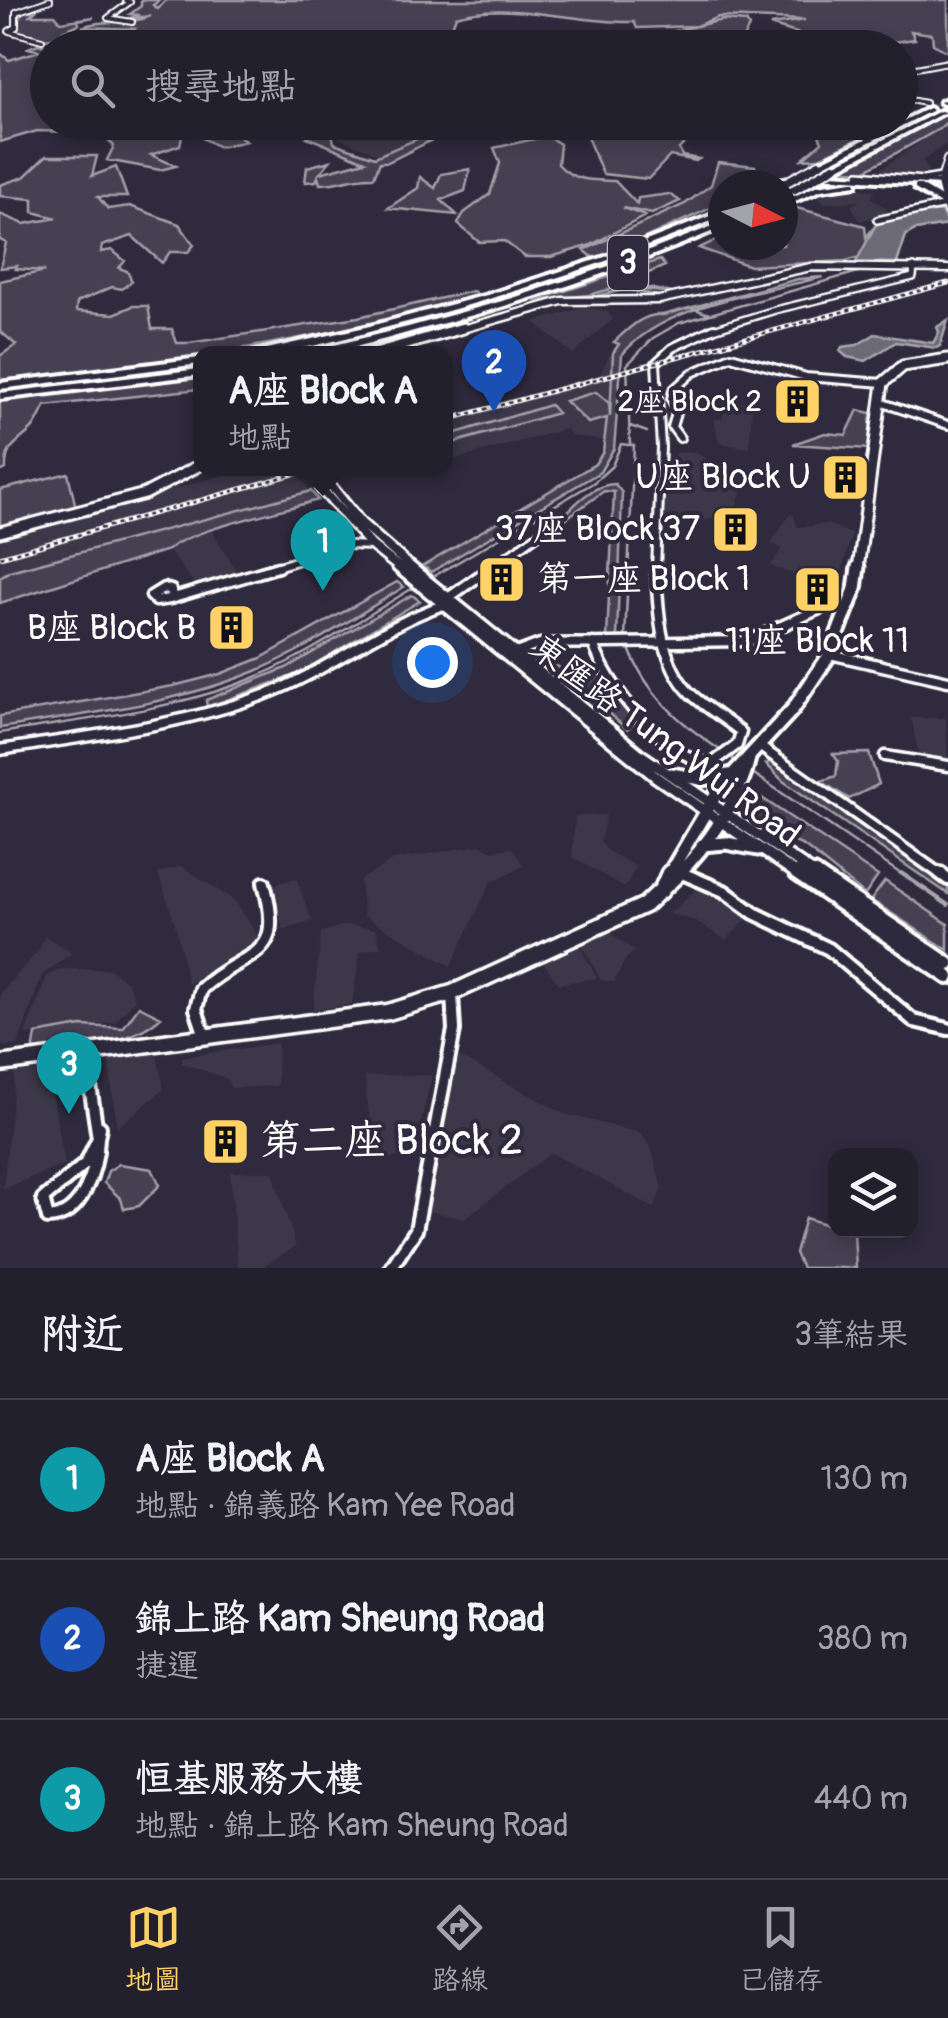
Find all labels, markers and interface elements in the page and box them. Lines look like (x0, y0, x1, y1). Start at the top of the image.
search box (30, 30, 918, 140)
icon: search (65, 58, 120, 113)
text: 搜尋地點 (145, 63, 297, 111)
north arrow (708, 170, 798, 260)
road number: 3 (608, 236, 648, 290)
pin: 2 (462, 330, 526, 412)
popup (193, 346, 453, 476)
text: A座 Block A (228, 367, 418, 415)
building icon: 2座 Block 2 (771, 375, 823, 427)
place label: 2座 Block 2 (617, 383, 762, 420)
text: 地點 (228, 418, 292, 458)
building icon: U座 Block U (820, 451, 872, 503)
place label: U座 Block U (635, 455, 811, 499)
building icon: 37座 Block 37 (709, 503, 761, 555)
place label: 37座 Block 37 (494, 507, 700, 551)
pin: 1 (290, 508, 356, 591)
building icon: 第一座 Block 1 (476, 553, 528, 605)
place label: 第一座 Block 1 (537, 557, 750, 601)
building icon: 11座 Block 11 (791, 563, 843, 615)
building icon: B座 Block B (205, 602, 257, 654)
place label: B座 Block B (27, 606, 196, 650)
place label: 11座 Block 11 (725, 619, 909, 663)
street label: 東匯路 Tung Wui Road (521, 625, 809, 857)
your location (407, 637, 458, 688)
pin: 3 (36, 1032, 102, 1114)
building icon: 第二座 Block 2 (199, 1115, 251, 1167)
place label: 第二座 Block 2 (260, 1115, 523, 1167)
map controls (828, 1148, 918, 1238)
button: layers (828, 1148, 918, 1238)
text: 附近 (40, 1309, 124, 1361)
text: 3筆結果 (794, 1315, 908, 1355)
text: A座 Block A (135, 1435, 325, 1483)
text: 1 (66, 1459, 79, 1499)
text: 130 m (820, 1459, 908, 1499)
text: 地點 · 錦義路 Kam Yee Road (135, 1486, 516, 1526)
text: 錦上路 Kam Sheung Road (135, 1595, 545, 1643)
text: 2 (64, 1619, 81, 1659)
text: 380 m (817, 1619, 908, 1659)
text: 捷運 (135, 1646, 199, 1686)
text: 恒基服務大樓 (135, 1755, 363, 1803)
text: 3 (64, 1779, 81, 1819)
text: 440 m (814, 1779, 908, 1819)
text: 地點 · 錦上路 Kam Sheung Road (135, 1806, 569, 1846)
tab: 地圖 (125, 1900, 181, 1998)
tab: 路線 (432, 1900, 488, 1998)
tab: 已儲存 (739, 1900, 823, 1998)

